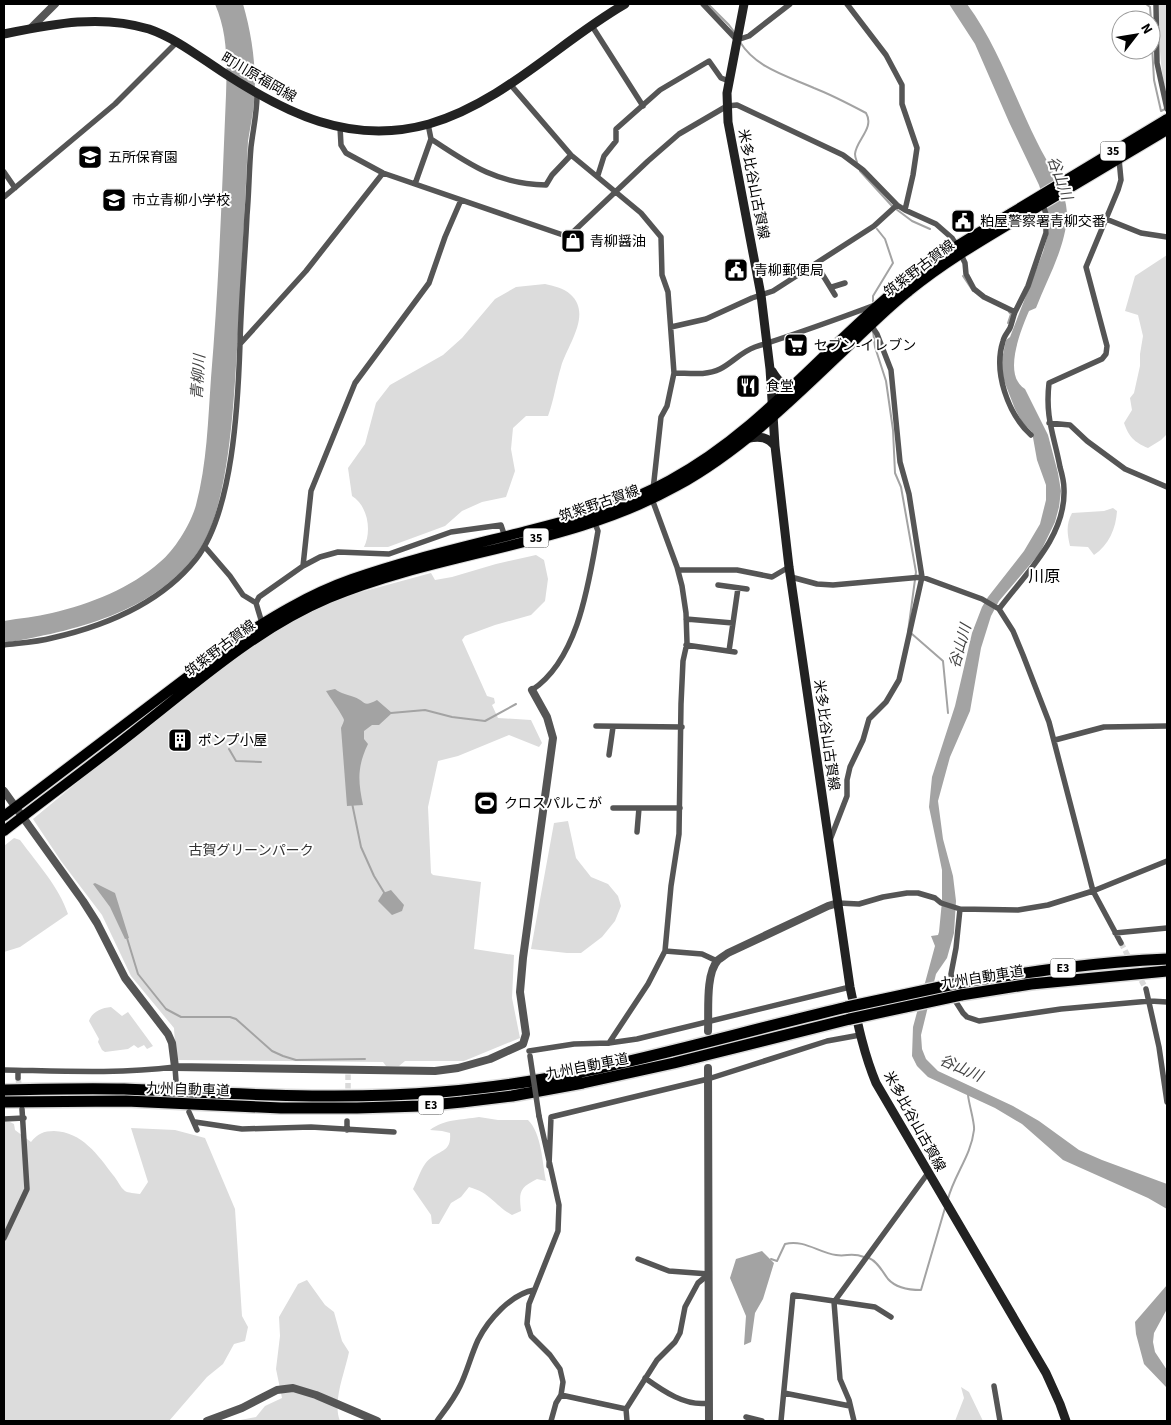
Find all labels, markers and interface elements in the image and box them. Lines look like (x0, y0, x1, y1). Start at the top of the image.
north arrow (1111, 10, 1161, 60)
text: N (1135, 20, 1157, 38)
street label: 町川原福岡線 (217, 48, 300, 108)
street label: 米多比谷山古賀線 (733, 127, 774, 241)
road number: 35 (1100, 142, 1126, 160)
school or university icon: 五所保育園 (77, 144, 103, 170)
place label: 五所保育園 (108, 148, 178, 168)
water label: 谷山川 (1042, 153, 1078, 205)
school or university icon: 市立青柳小学校 (101, 187, 127, 213)
place label: 市立青柳小学校 (132, 191, 230, 211)
public building icon: 粕屋警察署青柳交番 (950, 208, 976, 234)
place label: 粕屋警察署青柳交番 (980, 212, 1106, 232)
shop icon: 青柳醤油 (560, 228, 586, 254)
place label: 青柳醤油 (590, 232, 646, 252)
street label: 筑紫野古賀線 (880, 236, 959, 302)
public building icon: 青柳郵便局 (723, 257, 749, 283)
place label: 青柳郵便局 (754, 261, 824, 281)
supermarket icon: セブン-イレブン (783, 332, 809, 358)
place label: セブン-イレブン (814, 336, 916, 356)
water label: 青柳川 (186, 352, 211, 400)
restaurant icon: 食堂 (735, 373, 761, 399)
place label: 食堂 (766, 377, 794, 397)
street label: 筑紫野古賀線 (556, 481, 642, 527)
road number: 35 (524, 528, 548, 548)
district label: 川原 (1028, 566, 1060, 588)
street label: 筑紫野古賀線 (181, 616, 260, 682)
water label: 谷山川 (944, 620, 977, 671)
street label: 米多比谷山古賀線 (808, 678, 844, 792)
building icon: ポンプ小屋 (167, 727, 193, 753)
place label: ポンプ小屋 (198, 731, 268, 751)
sports icon: クロスパルこが (473, 790, 499, 816)
place label: クロスパルこが (504, 794, 602, 814)
park label: 古賀グリーンパーク (188, 841, 314, 861)
road number: E3 (1050, 958, 1076, 978)
street label: 九州自動車道 (939, 962, 1025, 994)
street label: 九州自動車道 (544, 1049, 630, 1085)
water label: 谷山川 (936, 1050, 987, 1088)
street label: 米多比谷山古賀線 (878, 1068, 950, 1175)
street label: 九州自動車道 (146, 1079, 230, 1101)
road number: E3 (418, 1096, 444, 1114)

